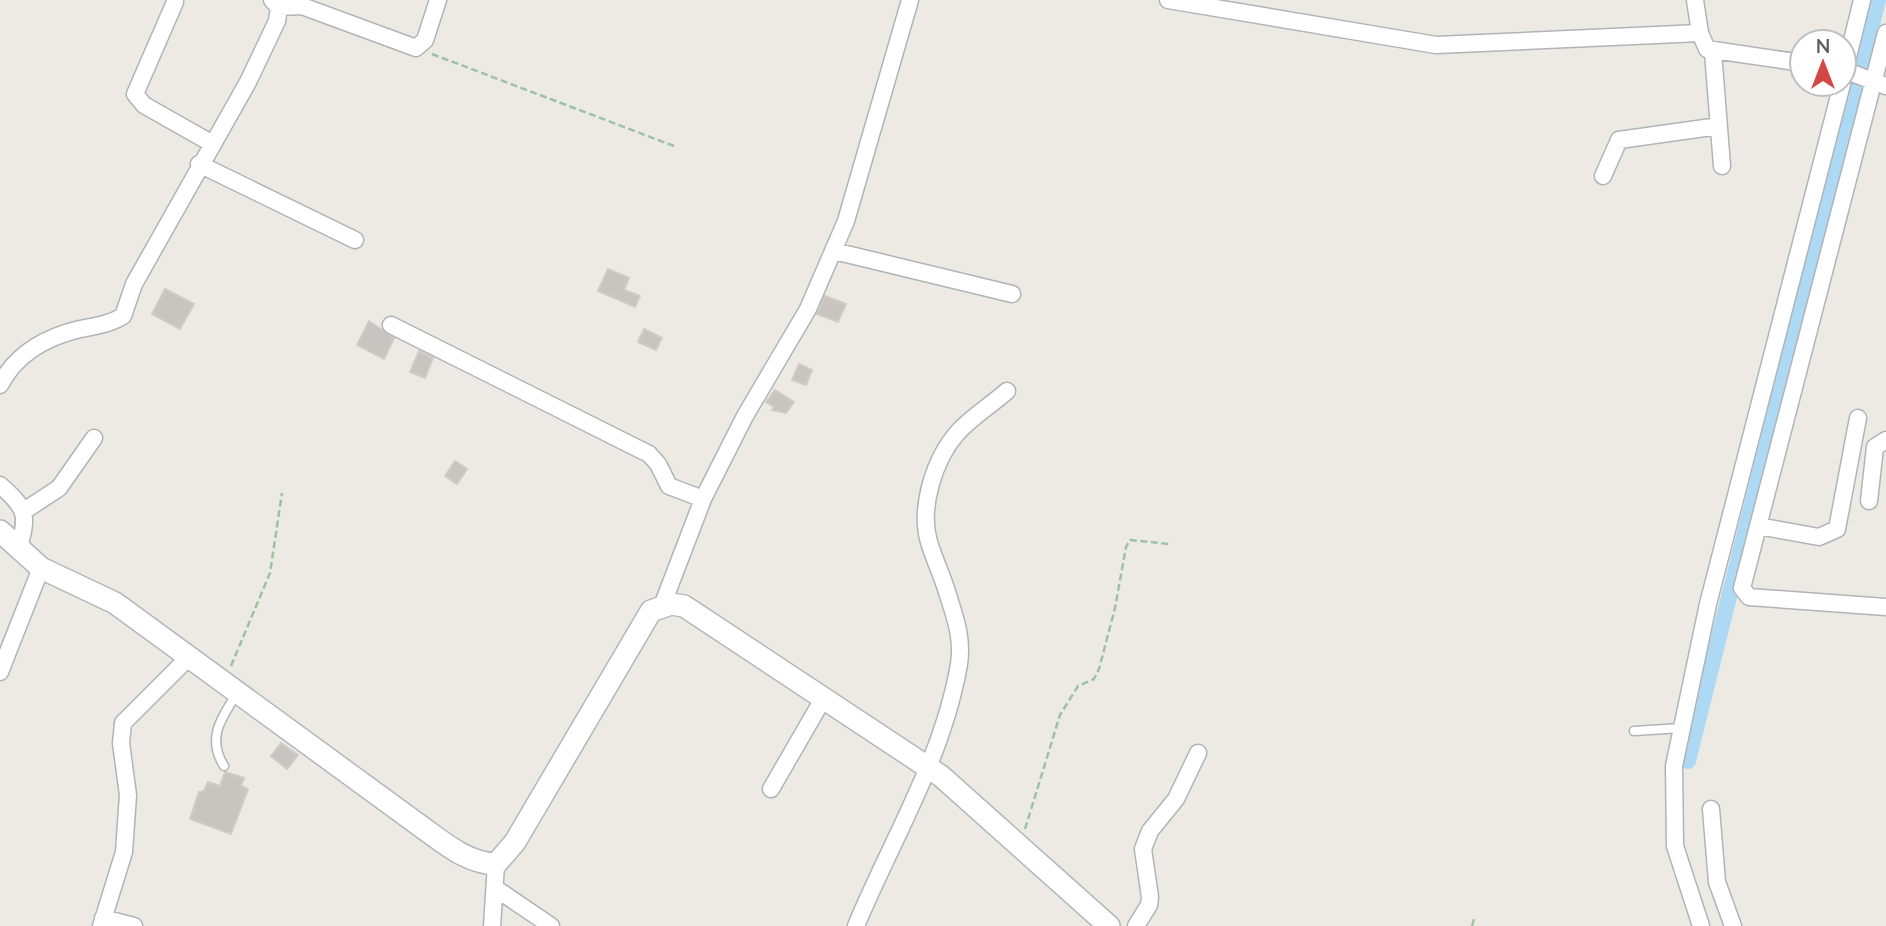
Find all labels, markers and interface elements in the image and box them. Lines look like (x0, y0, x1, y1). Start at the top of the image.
north arrow (1788, 28, 1858, 98)
text: N (1816, 34, 1830, 57)

